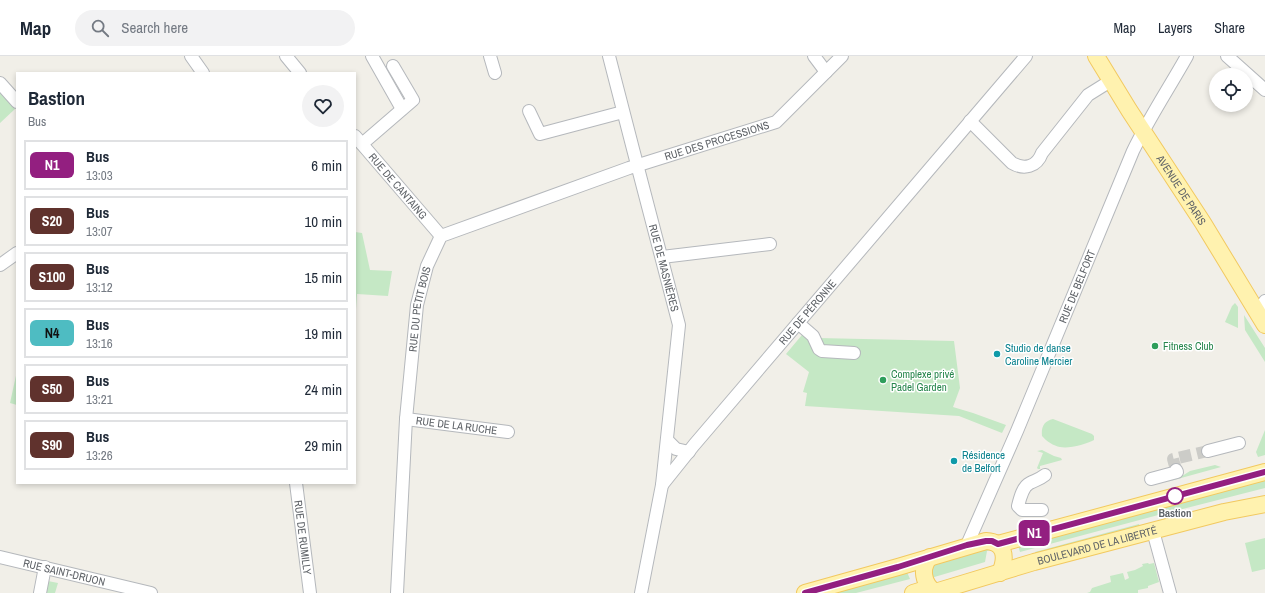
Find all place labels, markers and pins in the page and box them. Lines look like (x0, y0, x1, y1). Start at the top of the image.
place label: Fitness Club (1163, 339, 1214, 353)
place label: Studio de danse Caroline Mercier (1005, 341, 1072, 368)
marker: Fitness Club (1150, 341, 1160, 351)
marker: Studio de danse Caroline Mercier (992, 349, 1002, 359)
place label: Complexe privé Padel Garden (891, 367, 954, 394)
marker: Complexe privé Padel Garden (878, 375, 888, 385)
place label: Résidence de Belfort (962, 448, 1005, 475)
marker: Résidence de Belfort (949, 456, 959, 466)
marker: Bastion (1166, 487, 1184, 505)
place label: Bastion (1158, 506, 1192, 520)

